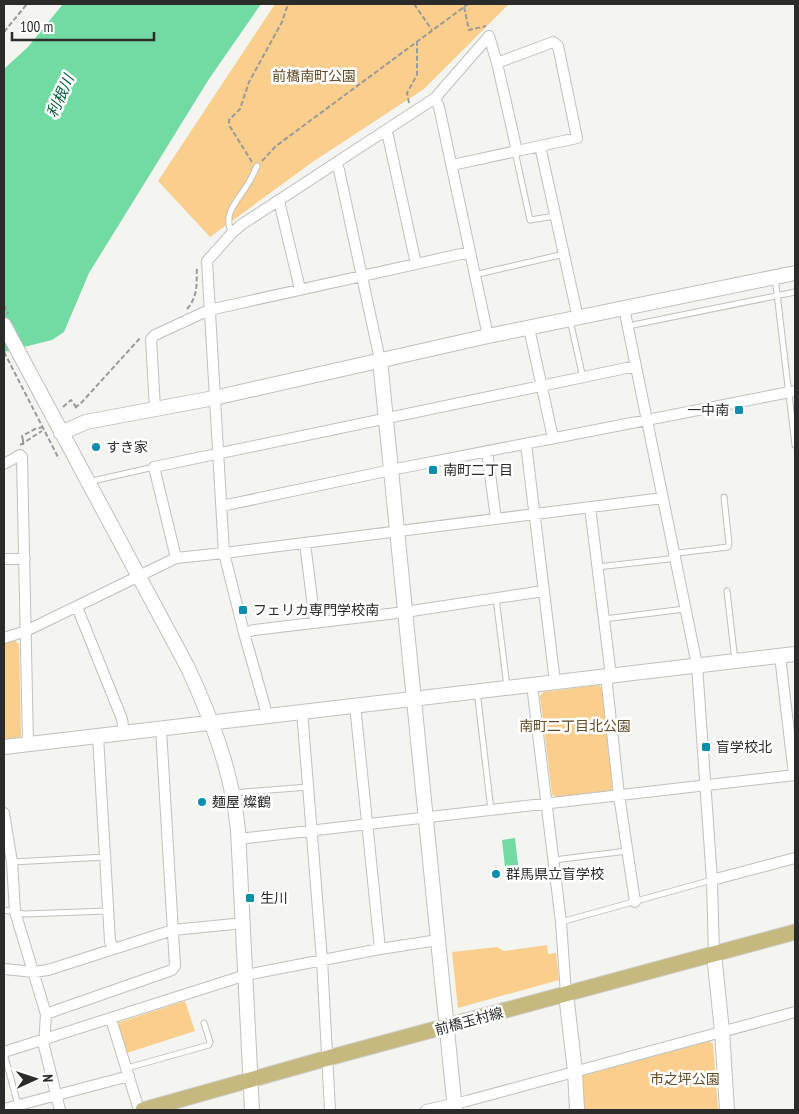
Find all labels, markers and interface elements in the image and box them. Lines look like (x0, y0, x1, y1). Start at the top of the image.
scale bar (12, 10, 155, 42)
text: 100 m (20, 17, 53, 36)
park label: 前橋南町公園 (272, 67, 356, 85)
water label: 利根川 (42, 70, 79, 120)
place label: 一中南 (687, 401, 729, 419)
marker: 一中南 (733, 404, 745, 416)
place label: すき家 (106, 438, 148, 456)
marker: すき家 (90, 441, 102, 453)
place label: 南町二丁目 (443, 461, 513, 479)
marker: 南町二丁目 (427, 464, 439, 476)
place label: フェリカ専門学校南 (253, 601, 379, 619)
marker: フェリカ専門学校南 (237, 604, 249, 616)
park label: 南町二丁目北公園 (519, 717, 631, 735)
place label: 盲学校北 (716, 738, 772, 756)
marker: 盲学校北 (700, 741, 712, 753)
place label: 麺屋 燦鶴 (212, 793, 271, 811)
marker: 麺屋 燦鶴 (196, 796, 208, 808)
place label: 群馬県立盲学校 (506, 865, 604, 883)
marker: 群馬県立盲学校 (490, 868, 502, 880)
place label: 生川 (260, 889, 288, 907)
marker: 生川 (244, 892, 256, 904)
street label: 前橋玉村線 (433, 1003, 505, 1039)
north arrow (10, 1054, 60, 1104)
park label: 市之坪公園 (650, 1070, 720, 1088)
text: N (39, 1074, 57, 1083)

